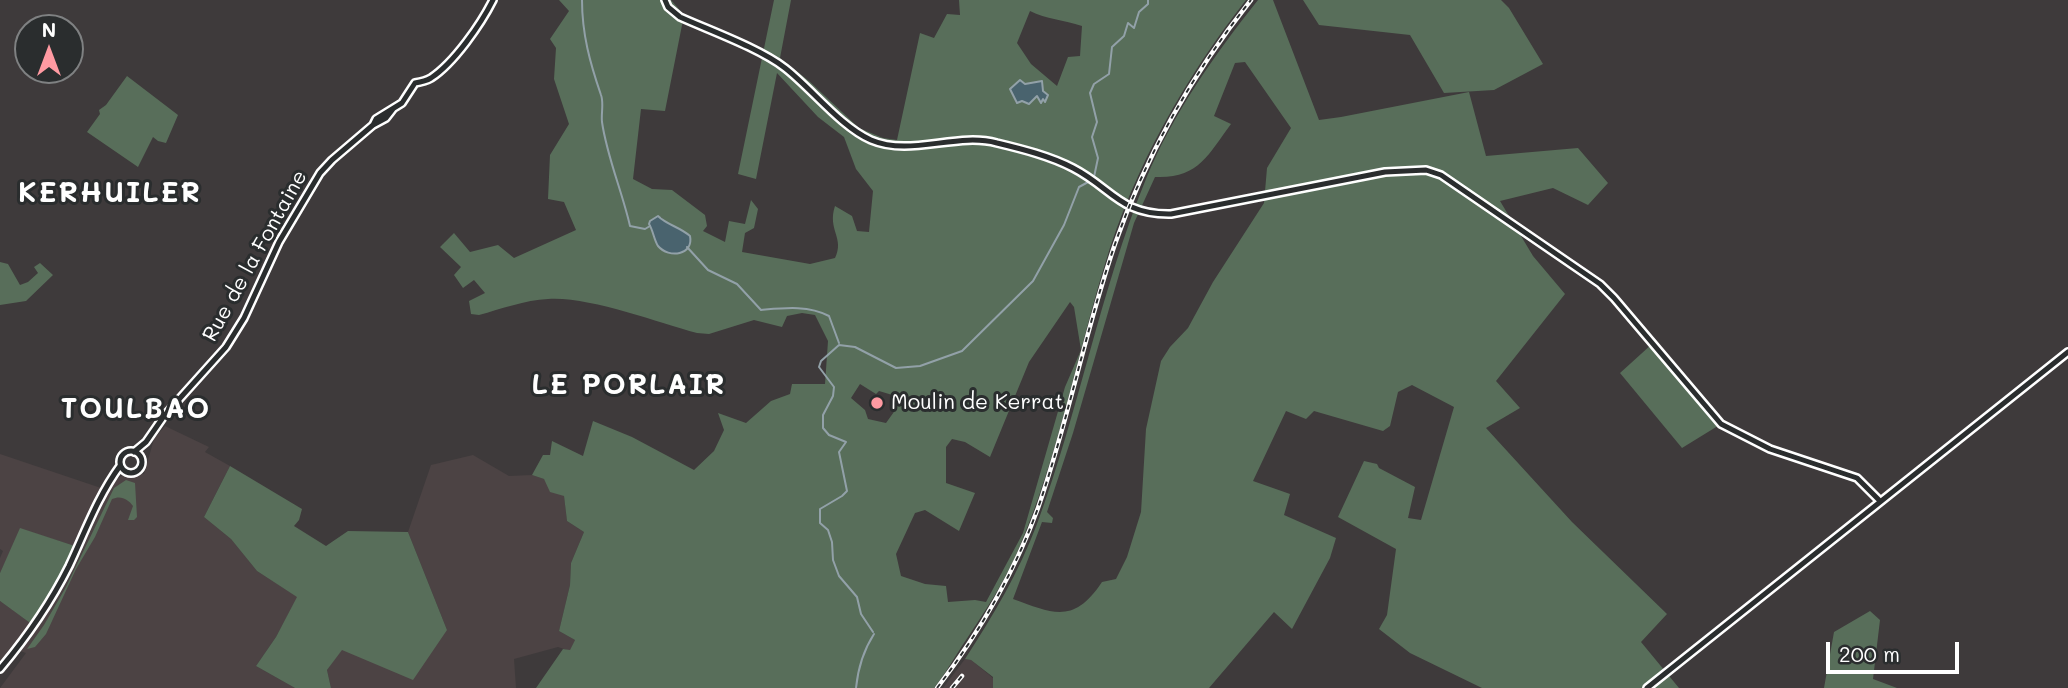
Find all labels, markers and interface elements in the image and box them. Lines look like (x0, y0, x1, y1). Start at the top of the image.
north arrow (14, 14, 84, 84)
text: N (42, 17, 56, 42)
street label: Rue de la Fontaine (197, 166, 313, 346)
district label: KERHUILER (19, 176, 201, 210)
district label: LE PORLAIR (533, 368, 725, 402)
place label: Moulin de Kerrat (891, 390, 1064, 416)
district label: TOULBAO (62, 392, 210, 426)
marker: Moulin de Kerrat (869, 395, 885, 411)
scale bar (1830, 628, 1963, 672)
text: 200 m (1839, 640, 1900, 667)

